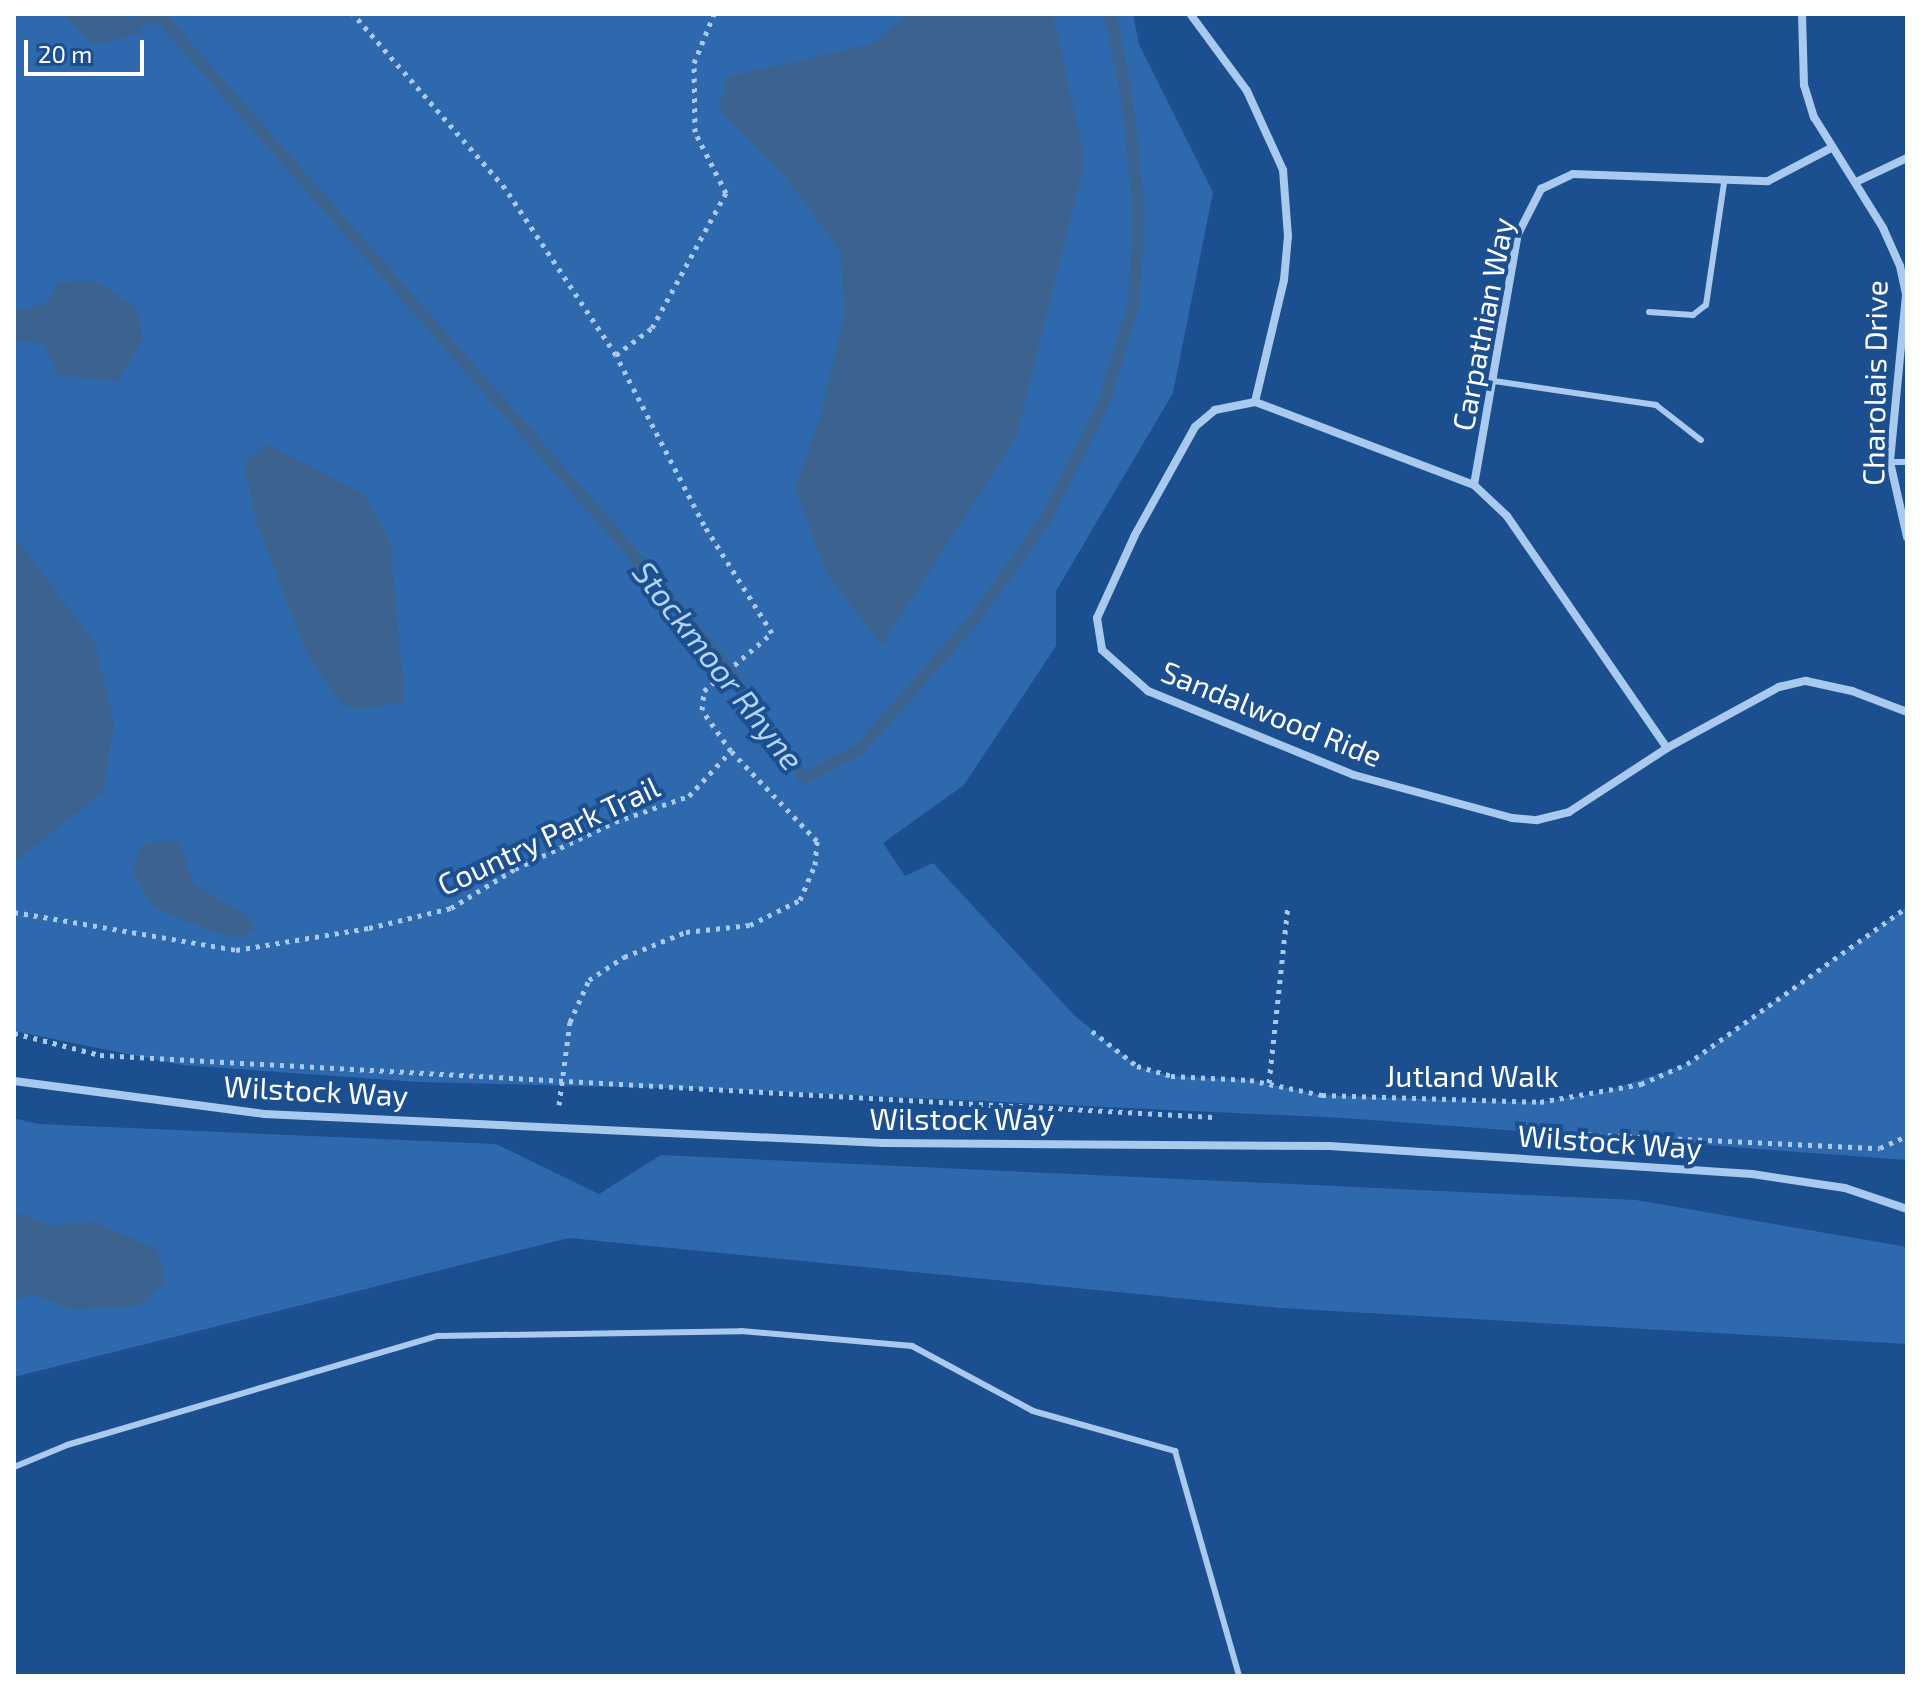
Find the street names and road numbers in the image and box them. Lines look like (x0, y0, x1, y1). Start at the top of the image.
street label: Carpathian Way (1444, 214, 1520, 434)
street label: Charolais Drive (1854, 280, 1894, 486)
street label: Sandalwood Ride (1156, 652, 1388, 774)
street label: Country Park Trail (431, 768, 665, 902)
street label: Jutland Walk (1385, 1057, 1559, 1093)
street label: Wilstock Way (222, 1067, 410, 1113)
street label: Wilstock Way (869, 1100, 1055, 1136)
street label: Wilstock Way (1516, 1117, 1704, 1165)

